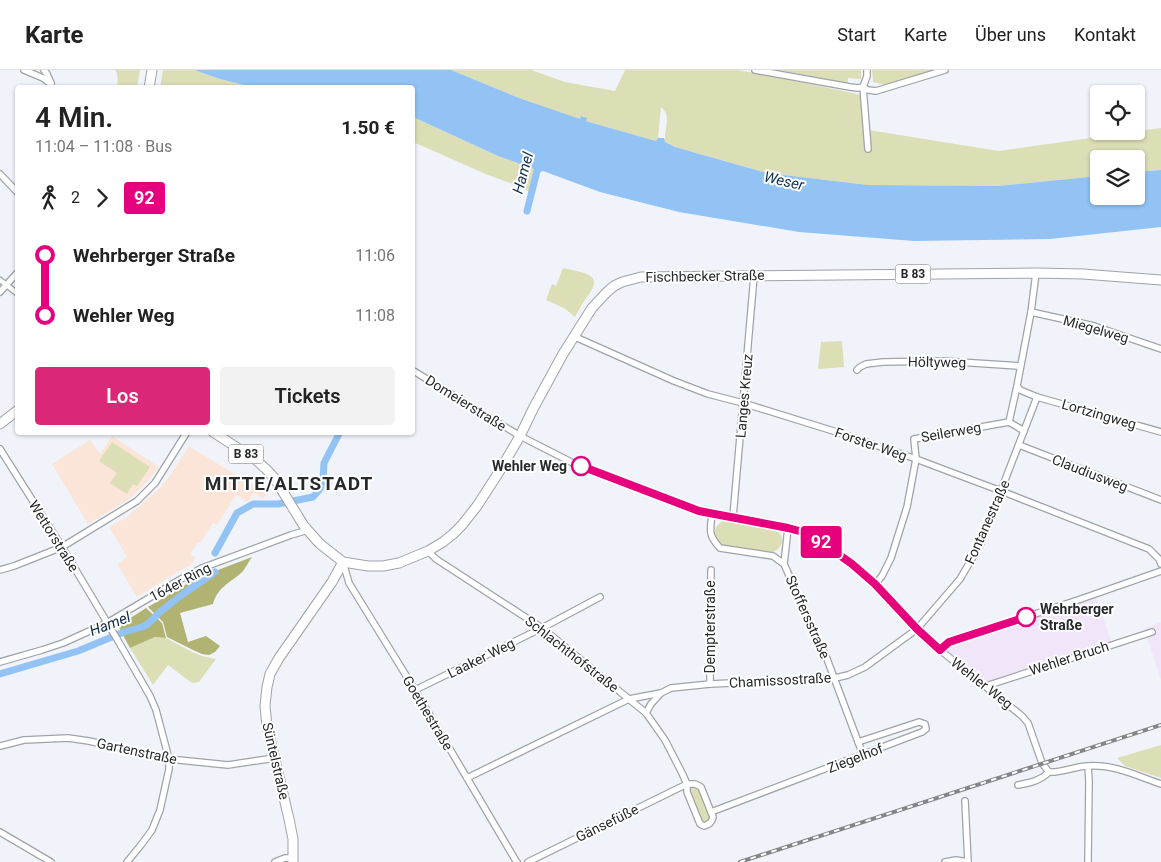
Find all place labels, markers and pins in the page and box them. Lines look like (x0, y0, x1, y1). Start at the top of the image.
marker: Wehler Weg (571, 456, 591, 476)
place label: Wehler Weg (492, 458, 567, 474)
place label: Wehrberger Straße (1040, 601, 1114, 633)
marker: Wehrberger Straße (1016, 607, 1036, 627)

